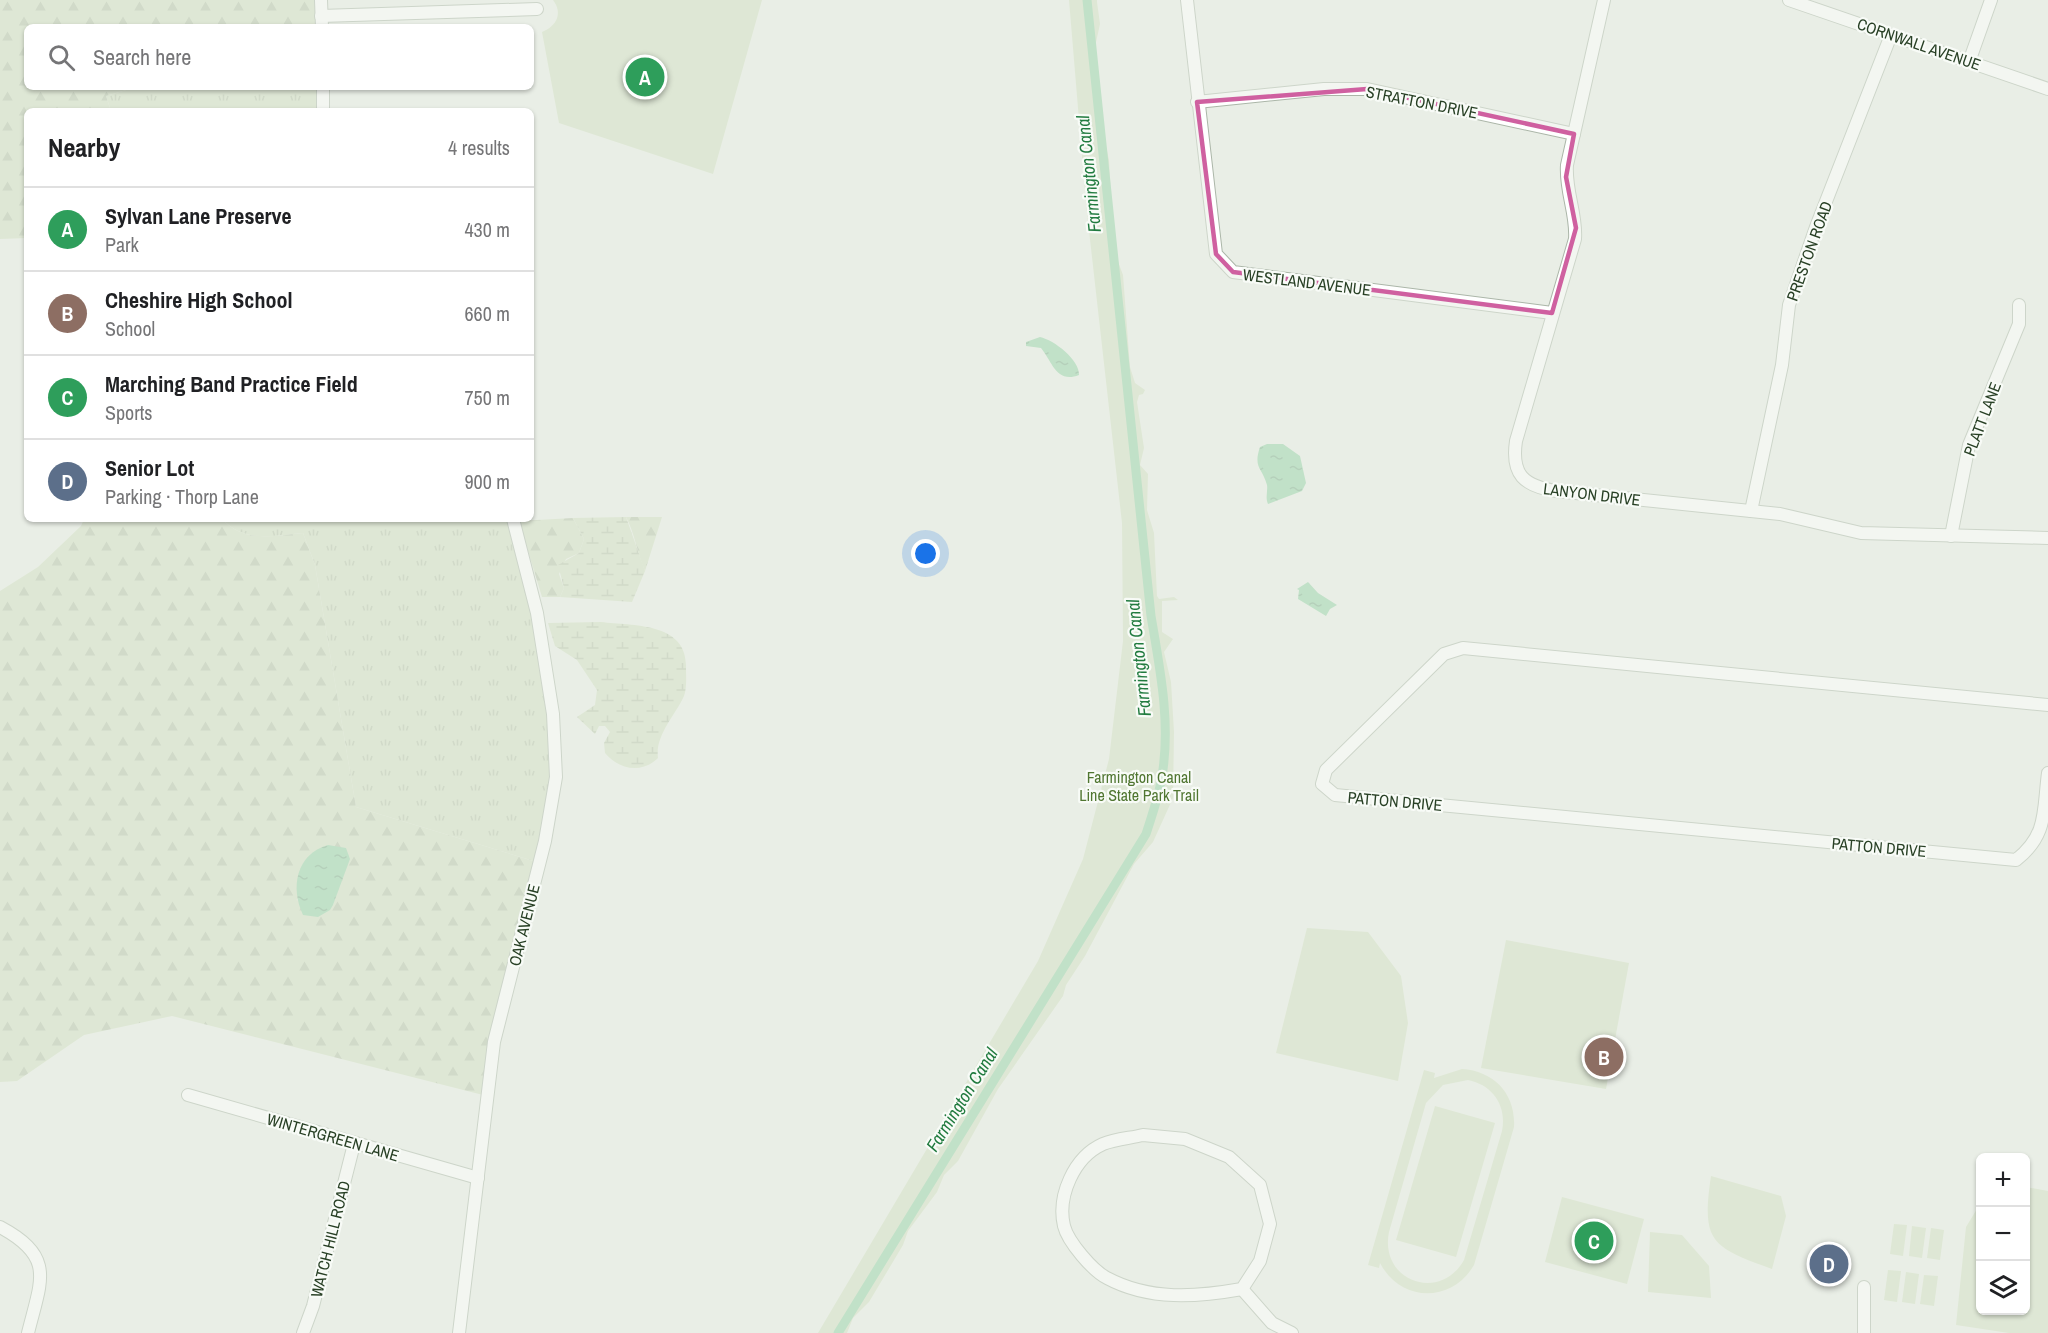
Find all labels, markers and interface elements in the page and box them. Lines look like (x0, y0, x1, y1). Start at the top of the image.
street label: CORNWALL AVENUE (1854, 13, 1984, 75)
search box (24, 24, 534, 90)
icon: search (45, 41, 78, 74)
text: Search here (93, 42, 191, 72)
pin: A (626, 54, 664, 100)
street label: STRATTON DRIVE (1364, 80, 1480, 124)
water label: Farmington Canal (1070, 114, 1107, 234)
text: Nearby (48, 130, 120, 165)
text: 4 results (448, 134, 510, 161)
street label: PRESTON ROAD (1781, 198, 1837, 304)
text: Sylvan Lane Preserve (105, 201, 292, 231)
text: A (62, 216, 73, 243)
text: 430 m (464, 216, 510, 243)
text: Park (105, 231, 139, 258)
street label: WESTLAND AVENUE (1242, 263, 1372, 301)
text: Cheshire High School (105, 285, 292, 315)
text: B (62, 300, 73, 327)
text: 660 m (464, 300, 510, 327)
text: School (105, 315, 155, 342)
text: Marching Band Practice Field (105, 369, 358, 399)
street label: PLATT LANE (1958, 379, 2006, 459)
text: C (62, 384, 73, 411)
text: 750 m (464, 384, 510, 411)
text: Sports (105, 399, 152, 426)
text: Senior Lot (105, 453, 194, 483)
text: D (62, 468, 73, 495)
text: 900 m (464, 468, 510, 495)
street label: LANYON DRIVE (1542, 477, 1642, 511)
text: Parking · Thorp Lane (105, 483, 259, 510)
your location (911, 539, 940, 568)
water label: Farmington Canal (1120, 598, 1157, 718)
park label: Farmington Canal Line State Park Trail (1079, 766, 1199, 806)
street label: PATTON DRIVE (1347, 786, 1443, 816)
street label: PATTON DRIVE (1831, 832, 1927, 862)
street label: OAK AVENUE (503, 882, 545, 968)
pin: B (1584, 1034, 1624, 1080)
water label: Farmington Canal (920, 1043, 1004, 1156)
street label: WINTERGREEN LANE (264, 1108, 402, 1166)
map controls (1976, 1153, 2030, 1315)
button: + (1976, 1153, 2030, 1207)
street label: WATCH HILL ROAD (305, 1179, 355, 1299)
button: − (1976, 1207, 2030, 1261)
pin: C (1574, 1218, 1614, 1264)
pin: D (1810, 1242, 1848, 1286)
button: layers (1976, 1261, 2030, 1315)

